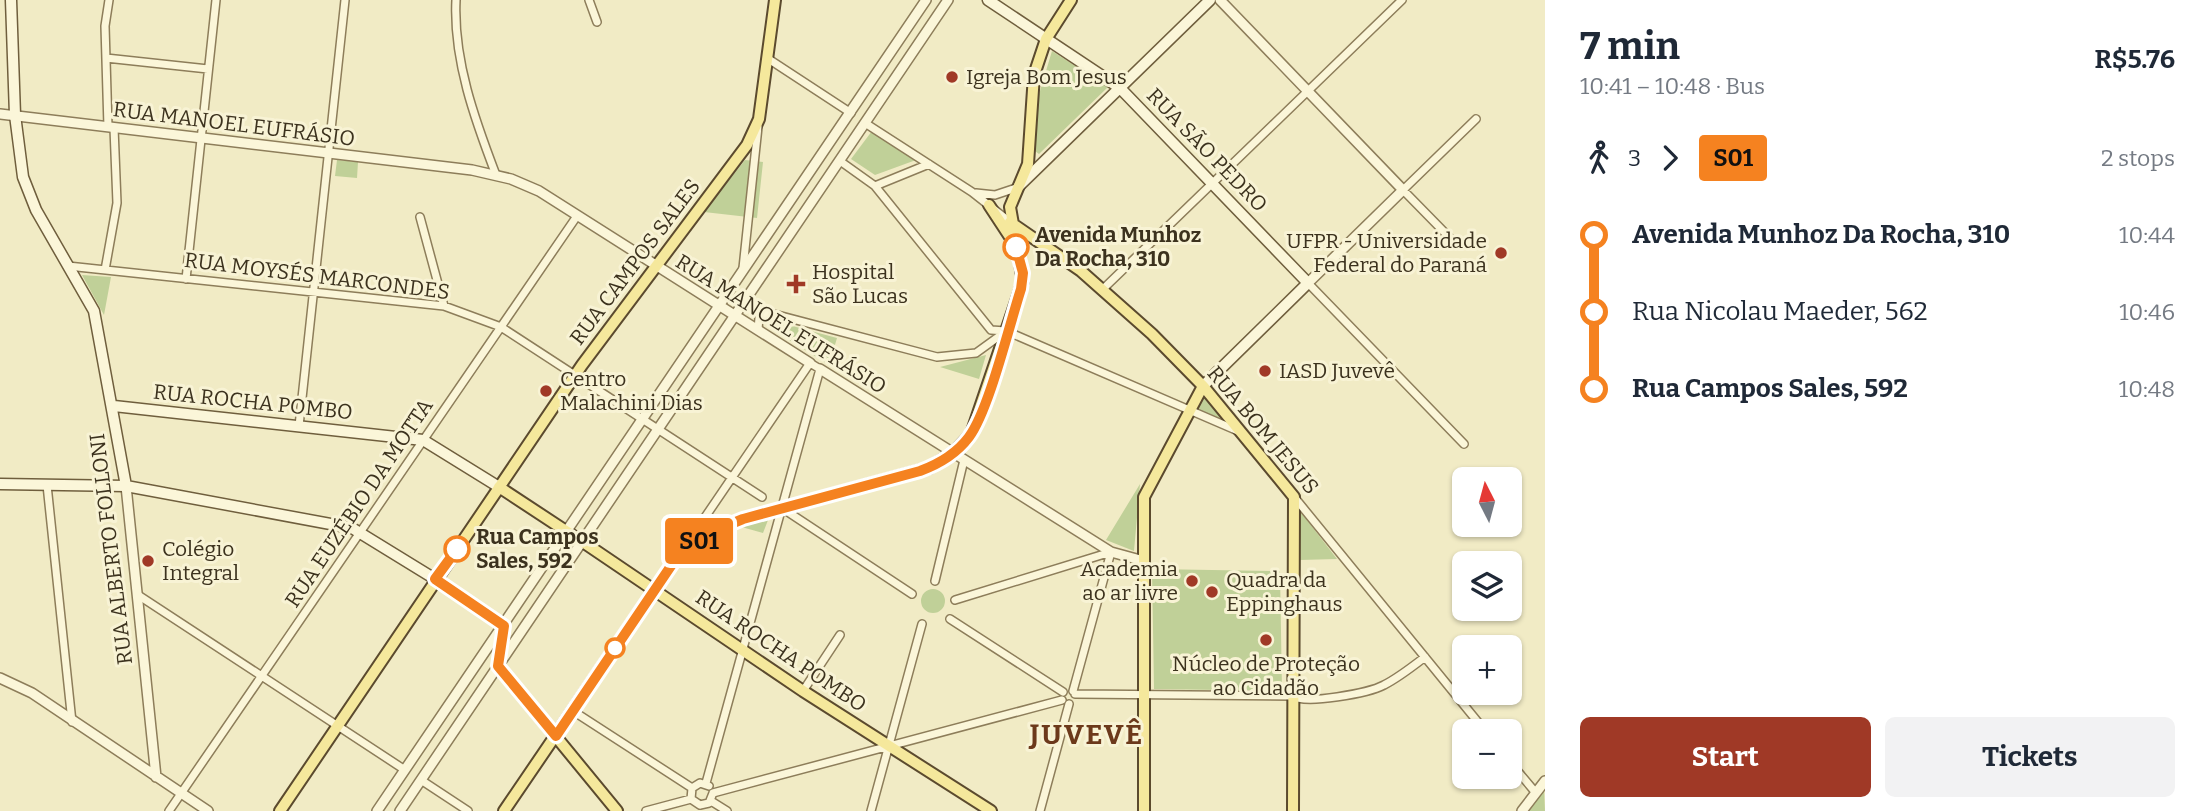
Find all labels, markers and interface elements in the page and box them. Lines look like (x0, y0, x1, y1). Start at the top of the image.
text: 7 min (1580, 23, 1680, 69)
text: R$5.76 (2094, 44, 2175, 75)
place label: Igreja Bom Jesus (966, 64, 1127, 90)
marker: Igreja Bom Jesus (944, 69, 960, 85)
text: 10:41 – 10:48 · Bus (1580, 72, 1765, 100)
street label: RUA SÃO PEDRO (1141, 83, 1273, 217)
street label: RUA MANOEL EUFRÁSIO (111, 96, 357, 152)
icon: walk (1580, 139, 1618, 177)
icon: forward (1651, 139, 1689, 177)
text: 3 (1628, 144, 1641, 172)
text: S01 (1713, 144, 1753, 172)
text: 2 stops (2101, 144, 2175, 172)
street label: RUA CAMPOS SALES (564, 174, 706, 350)
text: Avenida Munhoz Da Rocha, 310 (1632, 219, 2010, 250)
text: 10:44 (2119, 221, 2175, 249)
place label: Avenida Munhoz Da Rocha, 310 (1035, 222, 1201, 272)
place label: UFPR - Universidade Federal do Paraná (1286, 228, 1487, 278)
marker: Avenida Munhoz Da Rocha, 310 (1003, 234, 1029, 260)
marker: UFPR - Universidade Federal do Paraná (1493, 245, 1509, 261)
street label: RUA MOYSÉS MARCONDES (183, 247, 451, 305)
street label: RUA MANOEL EUFRÁSIO (671, 248, 891, 400)
place label: Hospital São Lucas (812, 259, 908, 309)
marker: Hospital São Lucas (786, 274, 806, 294)
text: Rua Nicolau Maeder, 562 (1632, 296, 1928, 327)
text: 10:46 (2119, 298, 2175, 326)
place label: IASD Juvevê (1279, 358, 1395, 384)
street label: RUA BOM JESUS (1202, 361, 1324, 499)
marker: IASD Juvevê (1257, 363, 1273, 379)
place label: Centro Malachini Dias (560, 366, 703, 416)
text: Rua Campos Sales, 592 (1632, 373, 1908, 404)
text: 10:48 (2119, 375, 2175, 403)
street label: RUA ROCHA POMBO (152, 379, 354, 425)
marker: Centro Malachini Dias (538, 383, 554, 399)
street label: RUA EUZÉBIO DA MOTTA (279, 394, 439, 612)
street label: RUA ALBERTO FOLLONI (84, 432, 138, 666)
north arrow (1452, 467, 1522, 537)
map controls (1452, 467, 1522, 789)
line badge: S01 (659, 518, 739, 564)
place label: Rua Campos Sales, 592 (476, 524, 599, 574)
text: S01 (679, 527, 719, 555)
place label: Colégio Integral (162, 536, 239, 586)
marker: Rua Campos Sales, 592 (444, 536, 470, 562)
button: layers (1452, 551, 1522, 621)
marker: Colégio Integral (140, 553, 156, 569)
place label: Academia ao ar livre (1080, 556, 1178, 606)
place label: Quadra da Eppinghaus (1226, 567, 1342, 617)
marker: Academia ao ar livre (1184, 573, 1200, 589)
street label: RUA ROCHA POMBO (691, 584, 871, 718)
marker: Quadra da Eppinghaus (1204, 584, 1220, 600)
marker: Núcleo de Proteção ao Cidadão (1258, 632, 1274, 648)
button: + (1452, 635, 1522, 705)
unlabelled marker (605, 638, 625, 658)
place label: Núcleo de Proteção ao Cidadão (1172, 651, 1360, 701)
district label: JUVEVÊ (1028, 717, 1144, 751)
button: Start (1580, 717, 1871, 797)
button: Tickets (1885, 717, 2175, 797)
button: − (1452, 719, 1522, 789)

